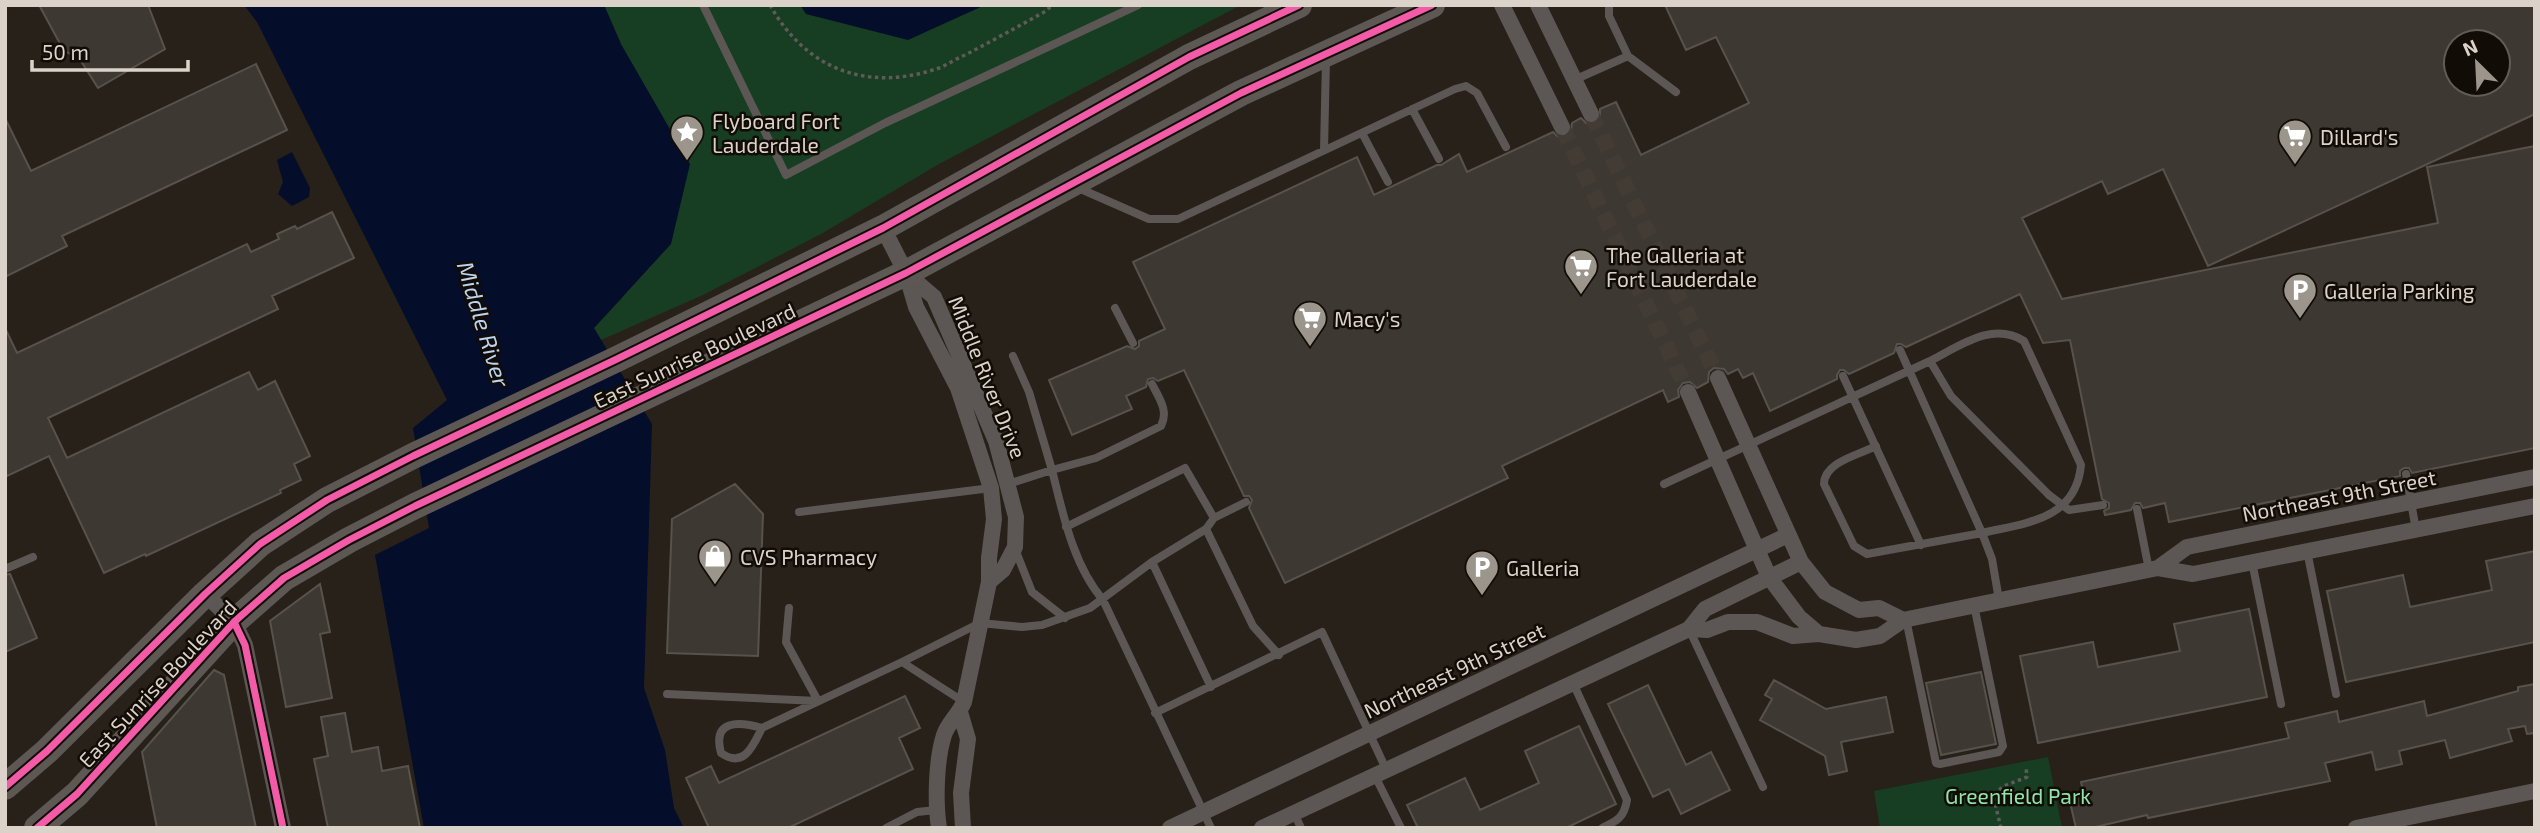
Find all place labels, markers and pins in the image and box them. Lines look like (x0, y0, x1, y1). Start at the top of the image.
place label: Flyboard Fort Lauderdale (712, 108, 840, 157)
place icon: Flyboard Fort Lauderdale (668, 113, 706, 162)
supermarket icon: Dillard's (2276, 117, 2314, 166)
place label: Dillard's (2320, 124, 2398, 149)
place label: The Galleria at Fort Lauderdale (1606, 242, 1757, 291)
supermarket icon: The Galleria at Fort Lauderdale (1562, 247, 1600, 296)
parking icon: Galleria Parking (2281, 271, 2319, 320)
place label: Galleria Parking (2324, 278, 2475, 303)
supermarket icon: Macy's (1291, 299, 1329, 348)
place label: Macy's (1334, 306, 1400, 331)
shop icon: CVS Pharmacy (696, 537, 734, 586)
place label: CVS Pharmacy (740, 544, 877, 569)
parking icon: Galleria (1463, 548, 1501, 597)
place label: Galleria (1506, 555, 1580, 580)

